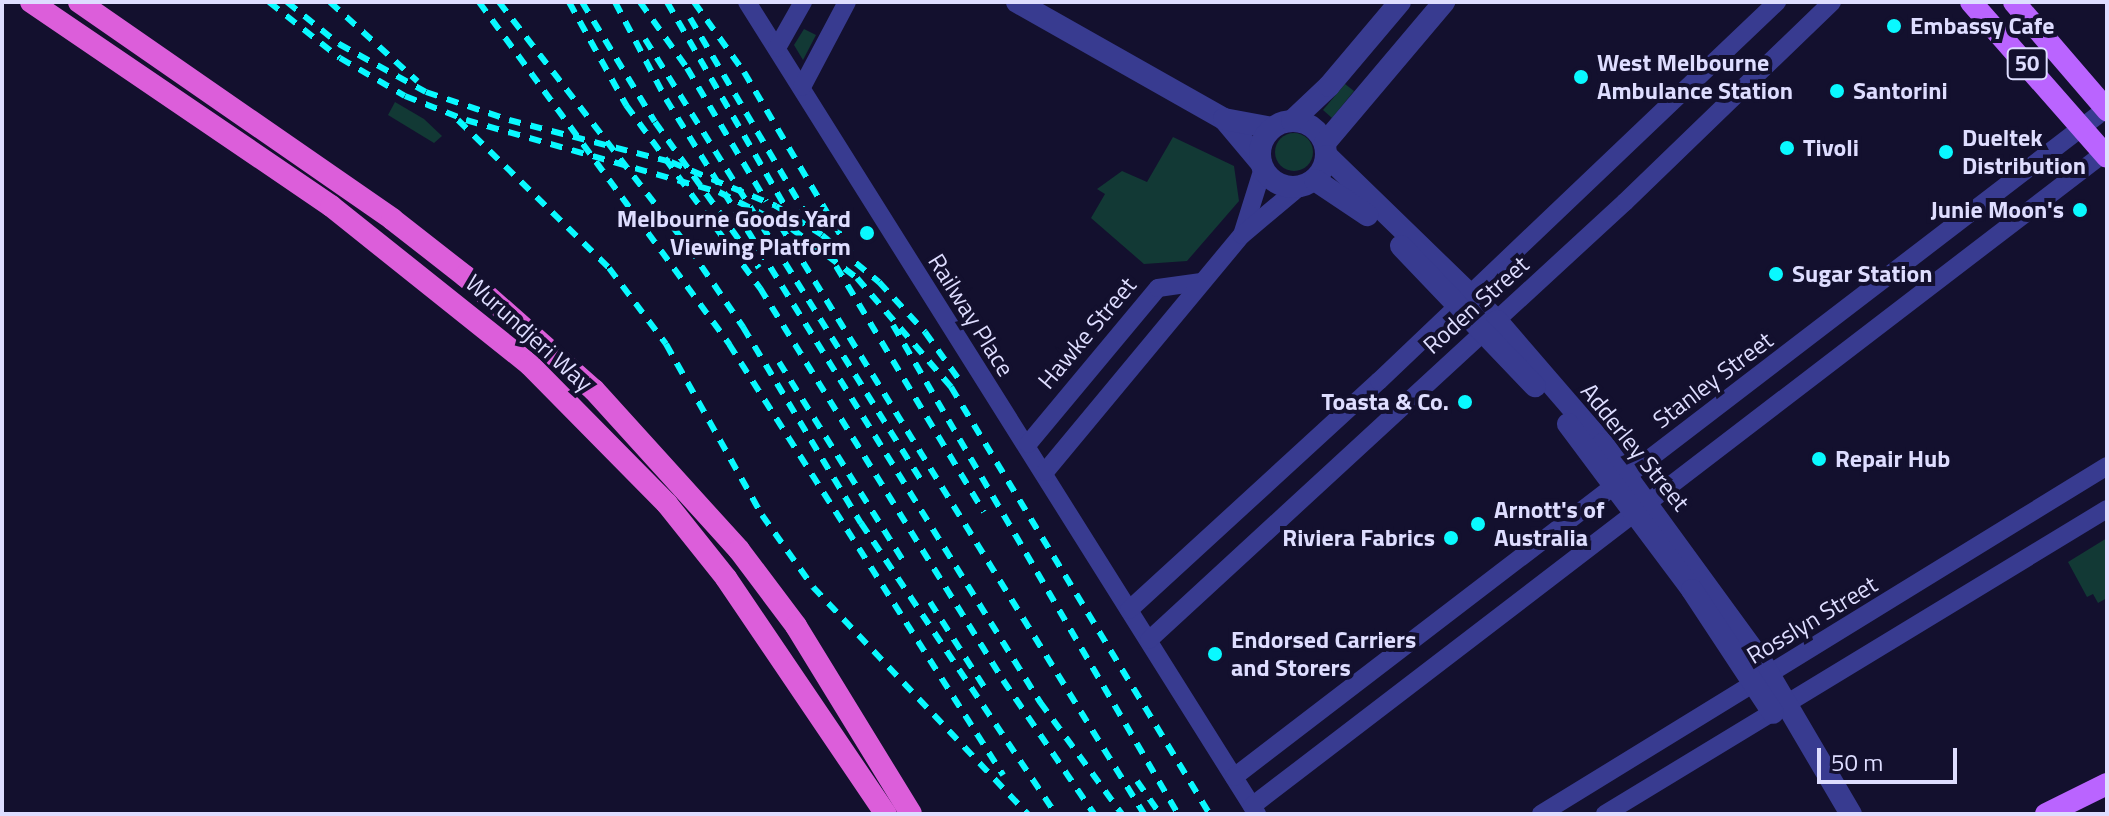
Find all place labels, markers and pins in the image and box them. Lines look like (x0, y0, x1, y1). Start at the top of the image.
place label: Embassy Cafe (1910, 12, 2055, 40)
marker: Embassy Cafe (1885, 17, 1903, 35)
place label: West Melbourne Ambulance Station (1597, 49, 1793, 105)
marker: West Melbourne Ambulance Station (1572, 68, 1590, 86)
place label: Santorini (1853, 77, 1948, 105)
marker: Santorini (1828, 82, 1846, 100)
place label: Dueltek Distribution (1962, 124, 2086, 180)
place label: Tivoli (1803, 134, 1859, 162)
marker: Tivoli (1778, 139, 1796, 157)
marker: Dueltek Distribution (1937, 143, 1955, 161)
place label: Junie Moon's (1930, 196, 2064, 224)
marker: Junie Moon's (2071, 201, 2089, 219)
place label: Melbourne Goods Yard Viewing Platform (617, 205, 851, 261)
marker: Melbourne Goods Yard Viewing Platform (858, 224, 876, 242)
place label: Sugar Station (1792, 260, 1933, 288)
marker: Sugar Station (1767, 265, 1785, 283)
place label: Toasta & Co. (1322, 388, 1449, 416)
marker: Toasta & Co. (1456, 393, 1474, 411)
place label: Repair Hub (1835, 445, 1950, 473)
marker: Repair Hub (1810, 450, 1828, 468)
place label: Arnott's of Australia (1494, 496, 1605, 552)
marker: Arnott's of Australia (1469, 515, 1487, 533)
place label: Riviera Fabrics (1282, 524, 1435, 552)
marker: Riviera Fabrics (1442, 529, 1460, 547)
place label: Endorsed Carriers and Storers (1231, 626, 1416, 682)
marker: Endorsed Carriers and Storers (1206, 645, 1224, 663)

